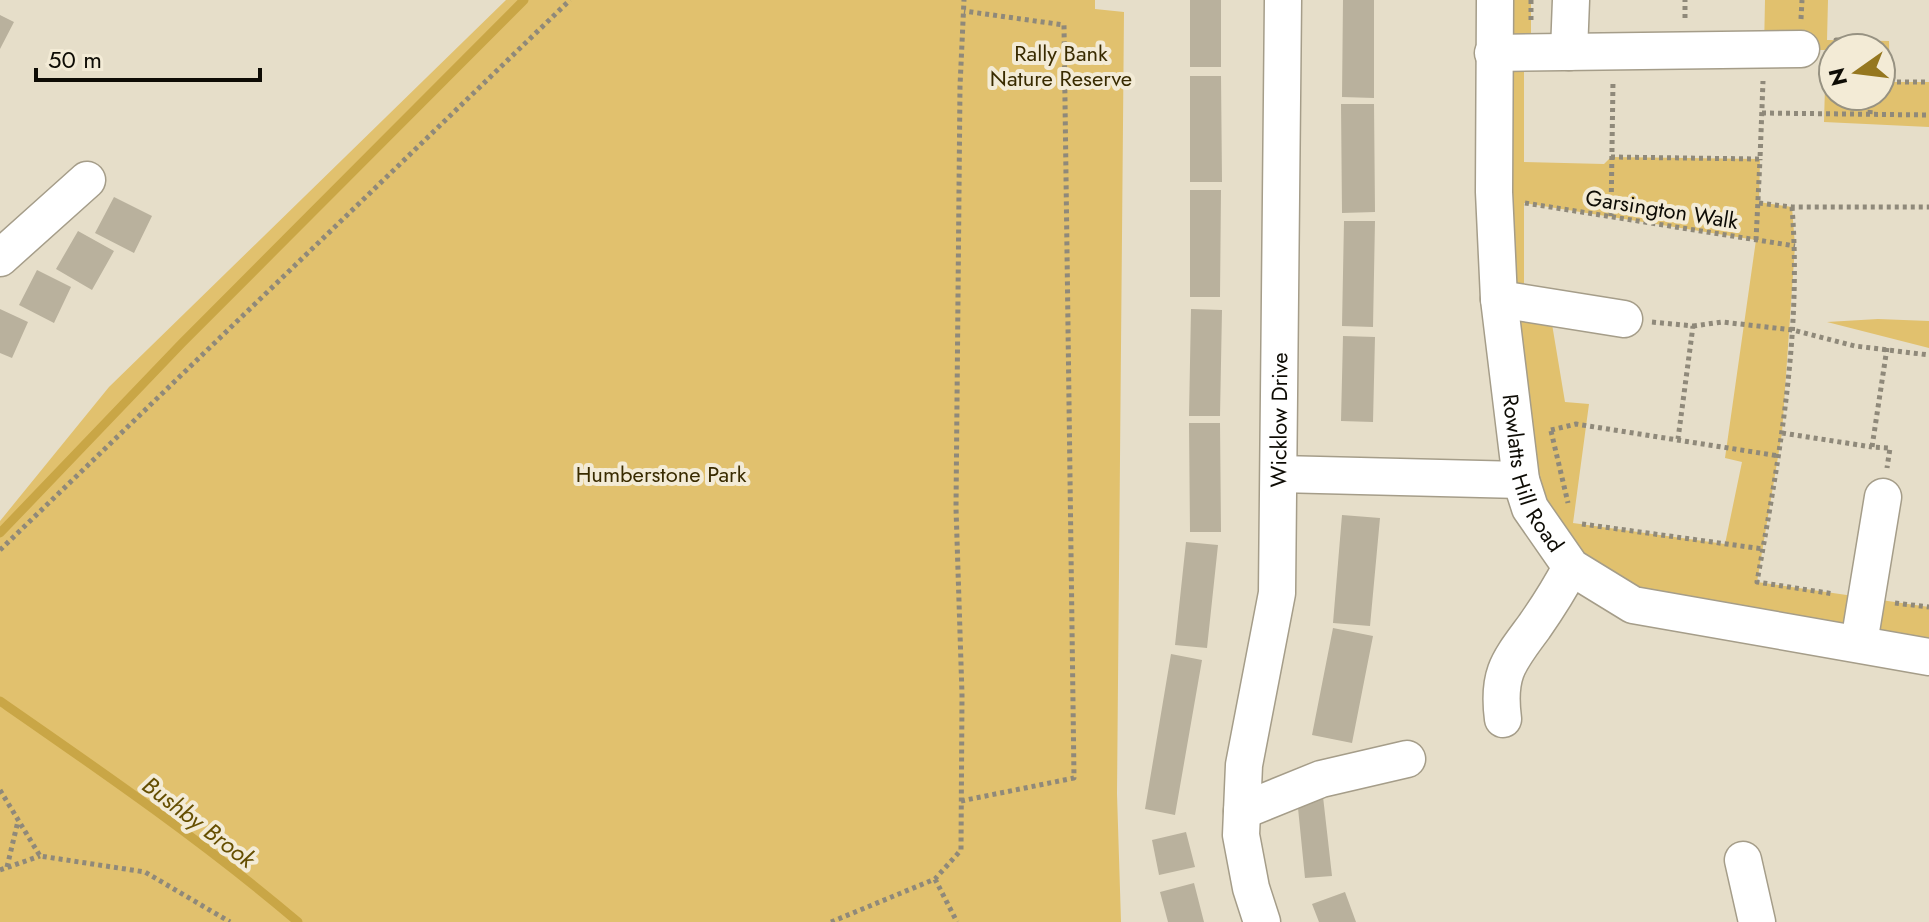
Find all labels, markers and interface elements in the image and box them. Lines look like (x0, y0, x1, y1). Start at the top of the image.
scale bar (36, 32, 260, 82)
north arrow (1817, 32, 1897, 112)
park label: Rally Bank Nature Reserve (990, 37, 1132, 94)
text: 50 m (48, 42, 102, 77)
text: N (1820, 64, 1855, 89)
street label: Garsington Walk (1583, 181, 1741, 237)
street label: Wicklow Drive (1262, 352, 1295, 488)
street label: Rowlatts Hill Road (1495, 392, 1572, 558)
park label: Humberstone Park (576, 458, 747, 490)
water label: Bushby Brook (135, 768, 264, 877)

